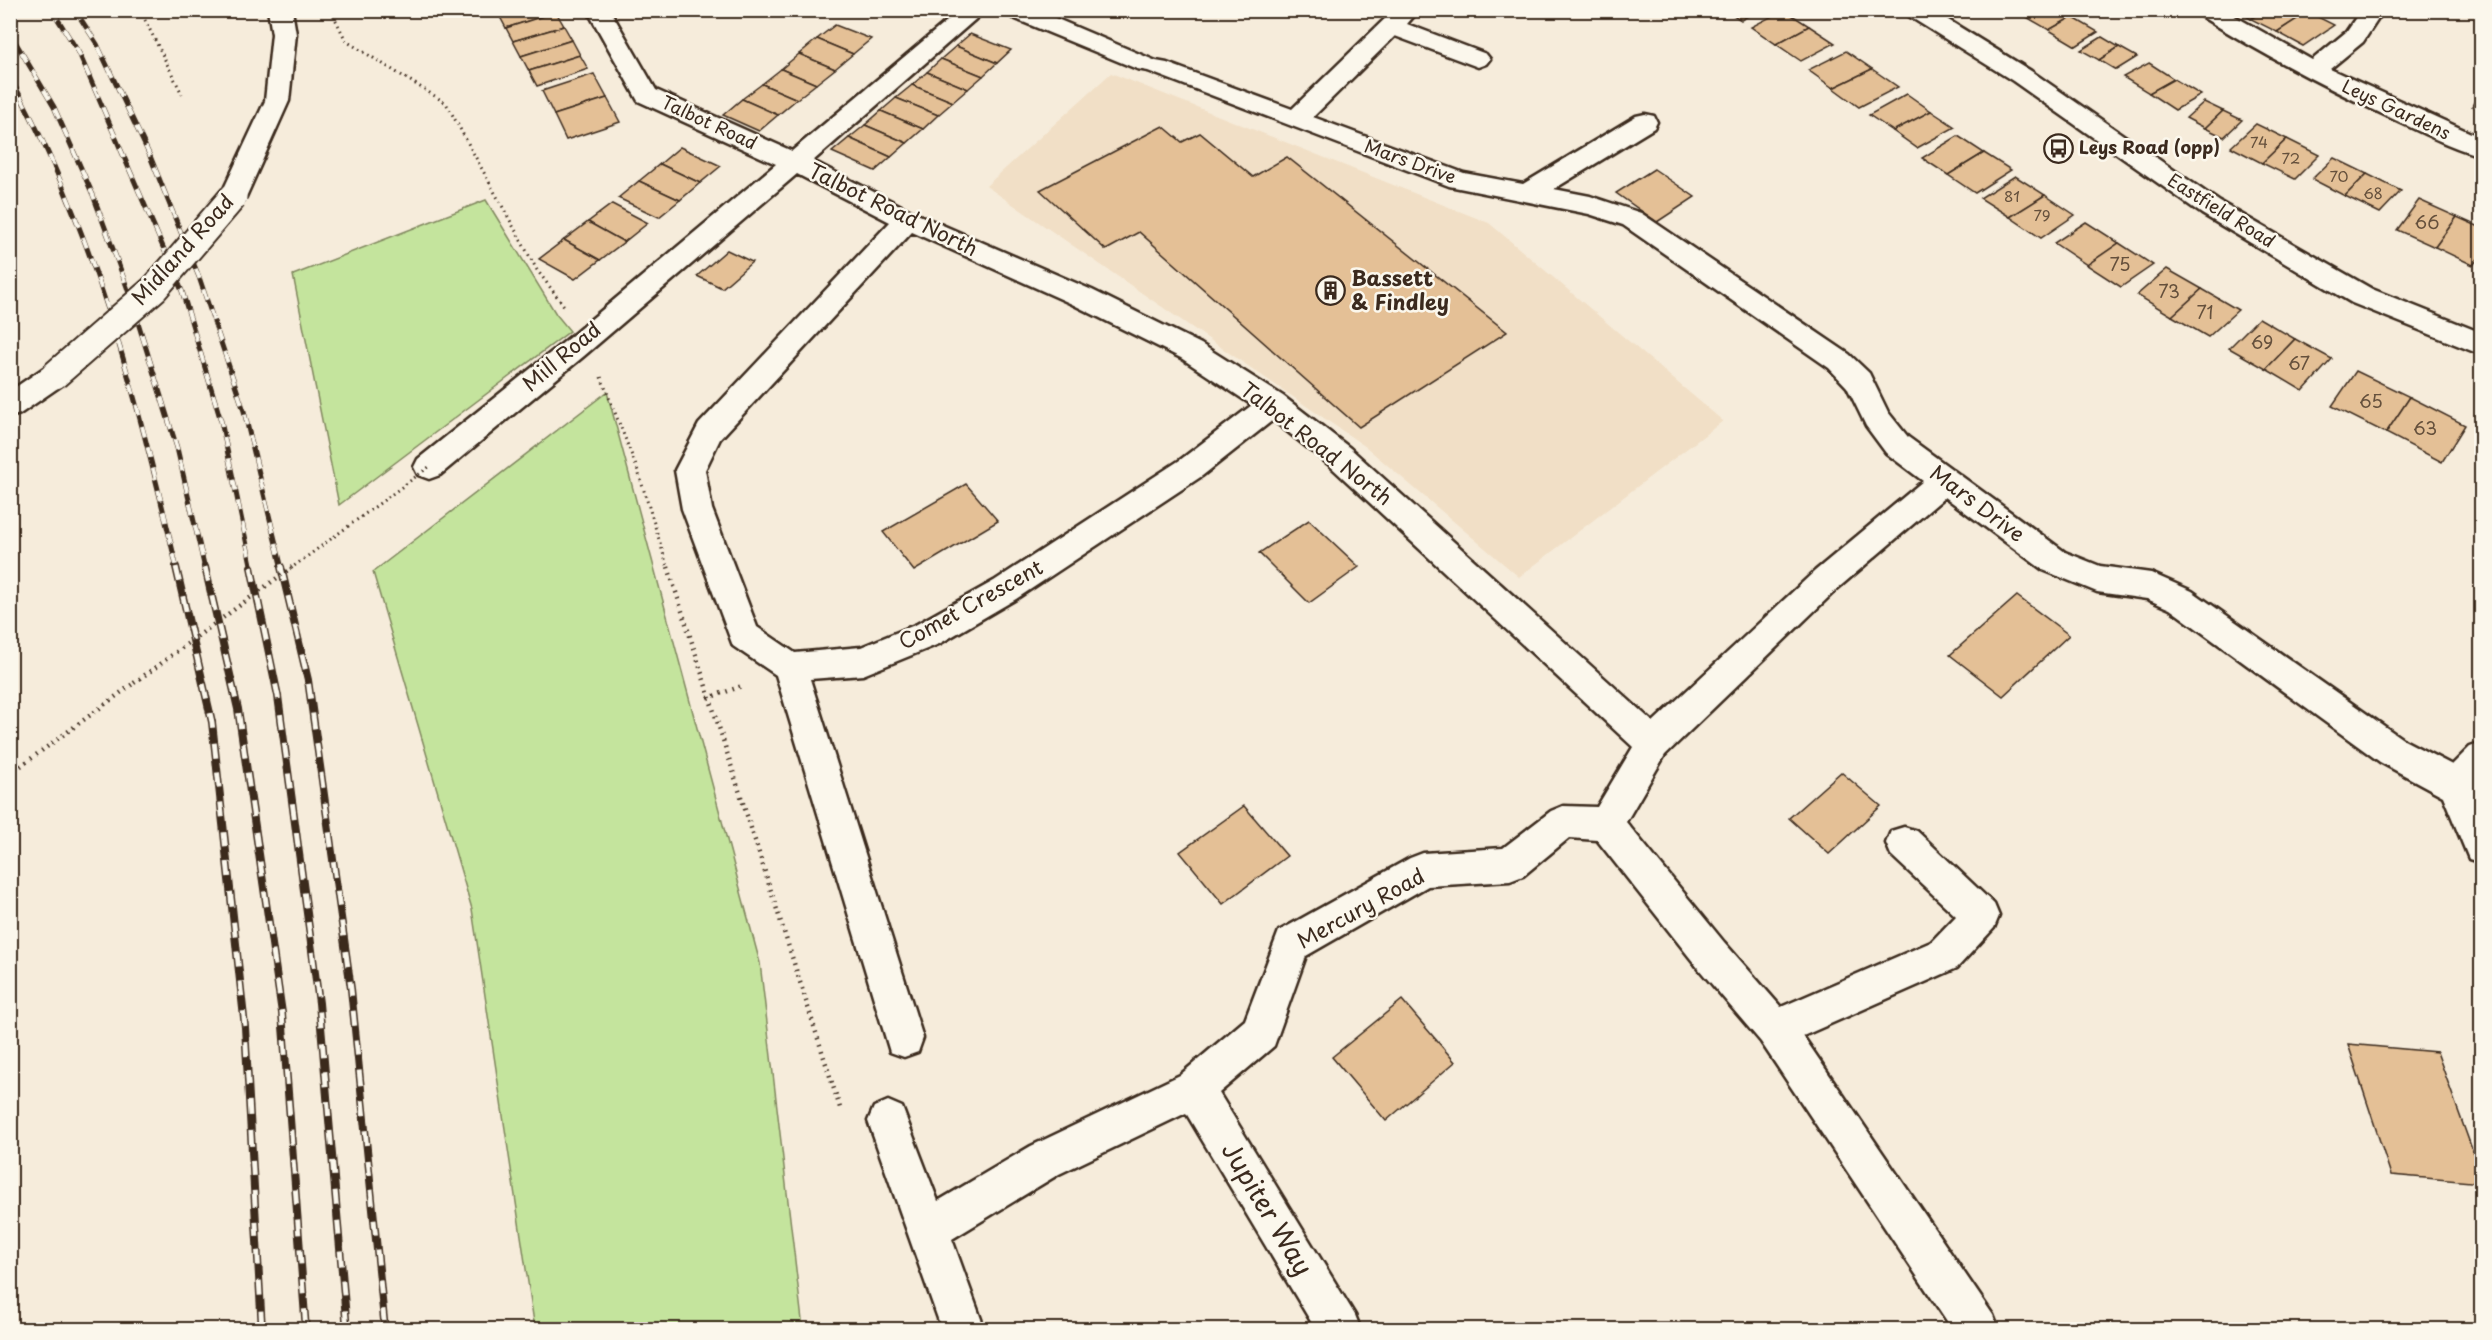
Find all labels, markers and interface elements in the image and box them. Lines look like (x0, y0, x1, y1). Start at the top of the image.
street label: Leys Gardens (2338, 72, 2455, 146)
street label: Talbot Road (657, 88, 762, 156)
house number: 74 (2250, 130, 2268, 153)
street label: Mars Drive (1361, 132, 1460, 190)
bus stop icon: Leys Road (opp) (2042, 132, 2074, 164)
place label: Leys Road (opp) (2079, 133, 2220, 160)
house number: 72 (2282, 146, 2300, 169)
street label: Talbot Road North (804, 153, 984, 263)
house number: 70 (2329, 164, 2349, 187)
street label: Eastfield Road (2163, 166, 2281, 254)
house number: 68 (2363, 181, 2383, 204)
house number: 81 (2004, 184, 2020, 207)
street label: Midland Road (123, 186, 240, 311)
house number: 79 (2033, 203, 2051, 226)
house number: 66 (2415, 208, 2439, 235)
house number: 75 (2110, 250, 2131, 277)
place label: Bassett & Findley (1351, 261, 1449, 317)
building icon: Bassett & Findley (1314, 275, 1346, 307)
house number: 73 (2158, 277, 2180, 304)
house number: 71 (2197, 298, 2213, 325)
street label: Mill Road (514, 313, 607, 398)
house number: 69 (2251, 328, 2273, 355)
house number: 67 (2288, 349, 2310, 376)
street label: Talbot Road North (1234, 373, 1400, 512)
house number: 65 (2359, 387, 2383, 414)
house number: 63 (2413, 414, 2437, 441)
street label: Mars Drive (1924, 456, 2032, 549)
street label: Comet Crescent (892, 550, 1048, 656)
street label: Mercury Road (1290, 859, 1430, 956)
street label: Jupiter Way (1213, 1134, 1324, 1283)

